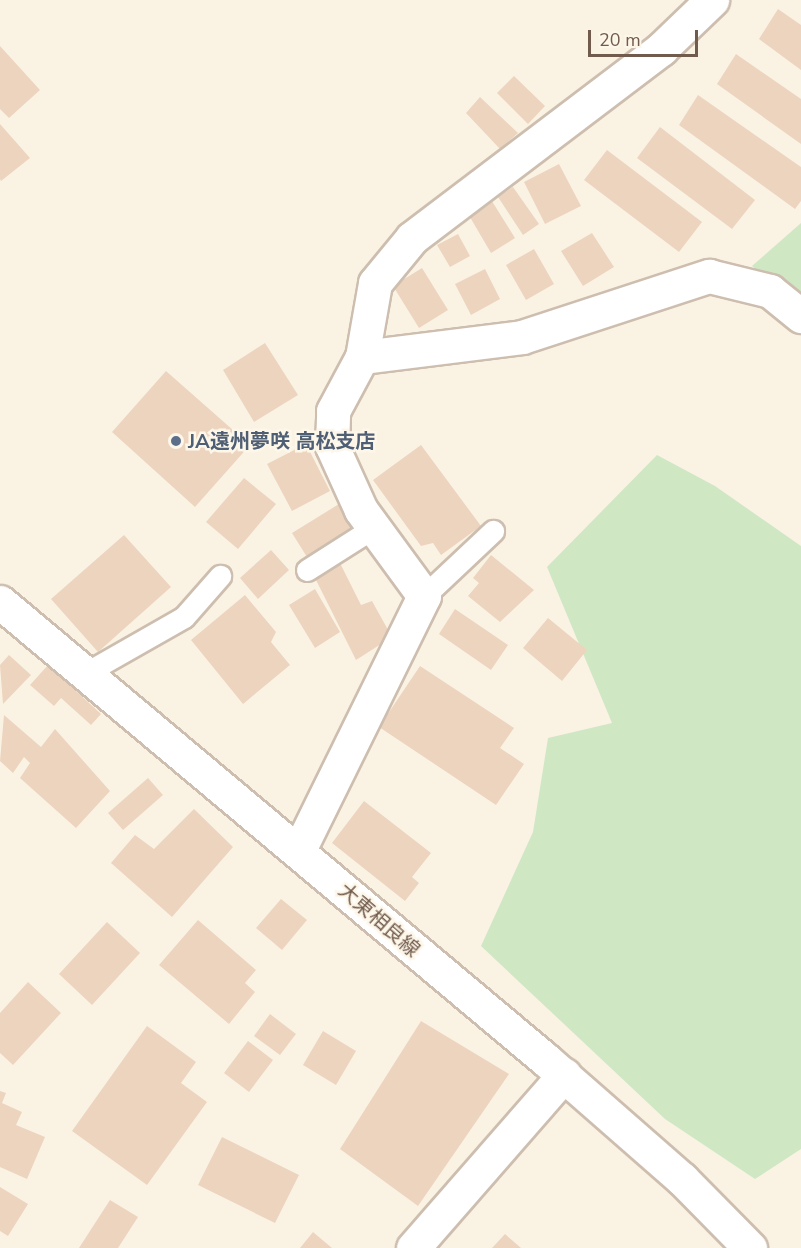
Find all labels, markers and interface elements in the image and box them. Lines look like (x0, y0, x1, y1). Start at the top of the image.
scale bar (591, 18, 700, 56)
text: 20 m (599, 28, 641, 52)
place label: JA遠州夢咲 高松支店 (188, 429, 375, 453)
marker: JA遠州夢咲 高松支店 (169, 434, 183, 448)
street label: 大東相良線 (333, 878, 425, 962)

